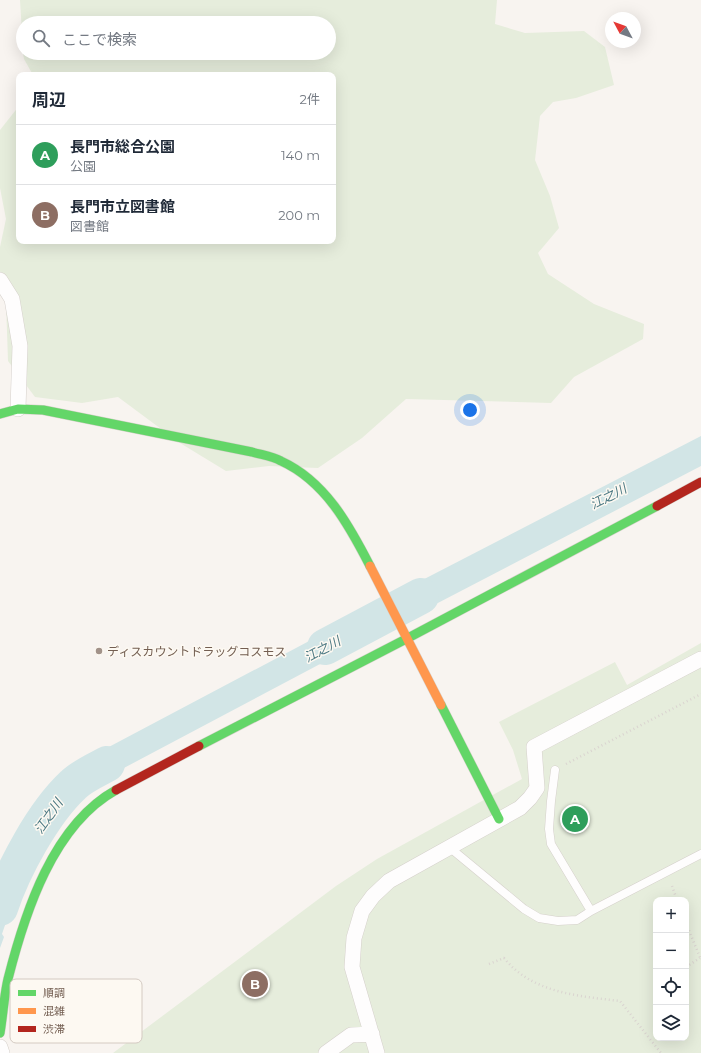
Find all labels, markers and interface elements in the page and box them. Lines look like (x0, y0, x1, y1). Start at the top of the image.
north arrow (605, 12, 641, 48)
search box (16, 16, 336, 60)
icon: search (30, 27, 52, 49)
text: ここで検索 (62, 30, 137, 49)
text: 周辺 (32, 90, 66, 110)
text: 2件 (300, 91, 320, 107)
text: 長門市総合公園 (70, 137, 175, 156)
text: A (40, 147, 50, 163)
text: 140 m (281, 147, 320, 163)
text: 公園 (70, 158, 96, 174)
text: 長門市立図書館 (70, 197, 175, 216)
text: B (40, 207, 50, 223)
text: 200 m (278, 207, 320, 223)
text: 図書館 (70, 218, 109, 234)
your location (460, 400, 480, 420)
water label: 江之川 (587, 479, 631, 512)
water label: 江之川 (301, 632, 345, 665)
place label: ディスカウントドラッグコスモス (107, 644, 286, 659)
marker: ディスカウントドラッグコスモス (94, 646, 104, 656)
water label: 江之川 (30, 794, 67, 837)
pin: A (562, 804, 588, 834)
map controls (653, 897, 689, 1041)
button: + (653, 897, 689, 933)
button: − (653, 933, 689, 969)
pin: B (242, 969, 268, 999)
button: locate (653, 969, 689, 1005)
legend (10, 979, 142, 1043)
text: 順調 (43, 986, 65, 1000)
text: 混雑 (43, 1004, 65, 1018)
button: layers (653, 1005, 689, 1041)
text: 渋滞 (43, 1022, 65, 1036)

